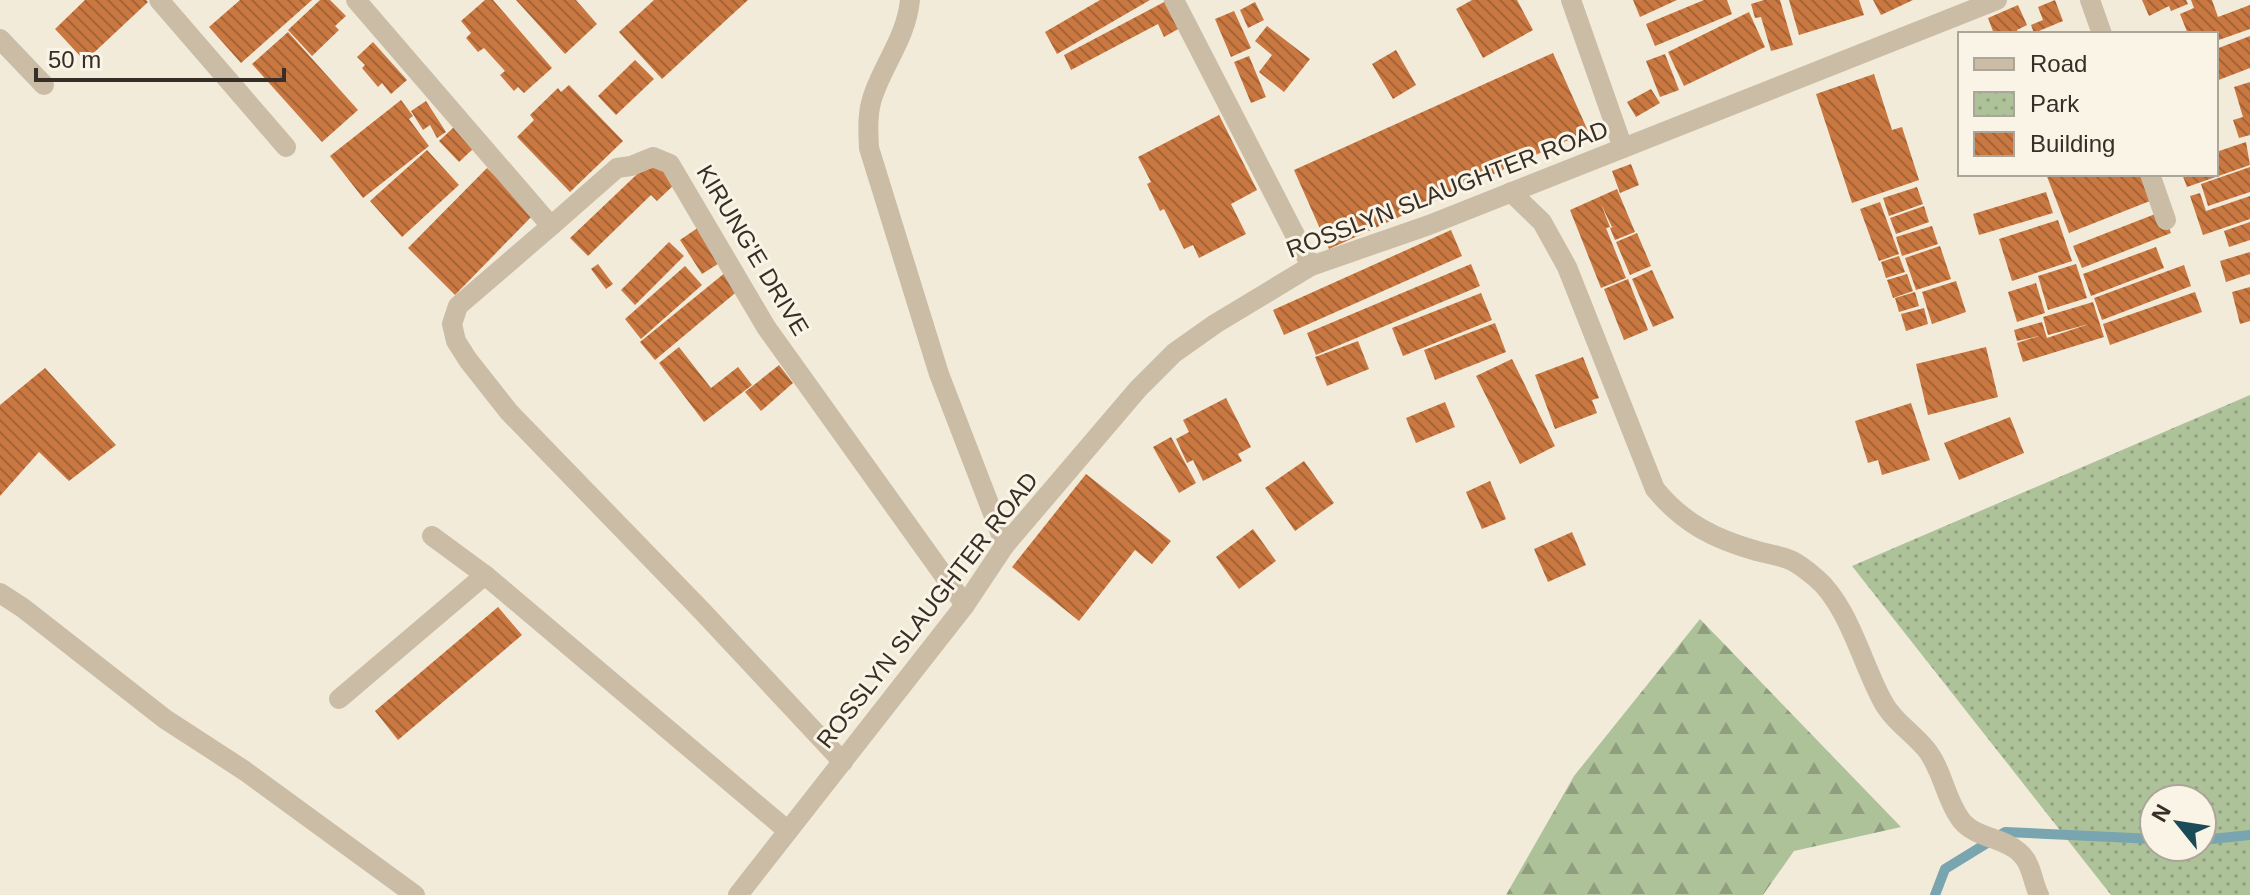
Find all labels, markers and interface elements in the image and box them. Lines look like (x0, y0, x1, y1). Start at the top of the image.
scale bar (36, 32, 284, 82)
legend (1958, 32, 2218, 176)
text: 50 m (48, 46, 101, 73)
text: Road (2030, 50, 2087, 77)
text: Park (2030, 90, 2080, 117)
street label: ROSSLYN SLAUGHTER ROAD (1282, 115, 1612, 263)
text: Building (2030, 130, 2115, 157)
street label: KIRUNG'E DRIVE (691, 160, 815, 340)
street label: ROSSLYN SLAUGHTER ROAD (811, 467, 1043, 753)
north arrow (2138, 783, 2218, 863)
text: N (2146, 800, 2176, 826)

